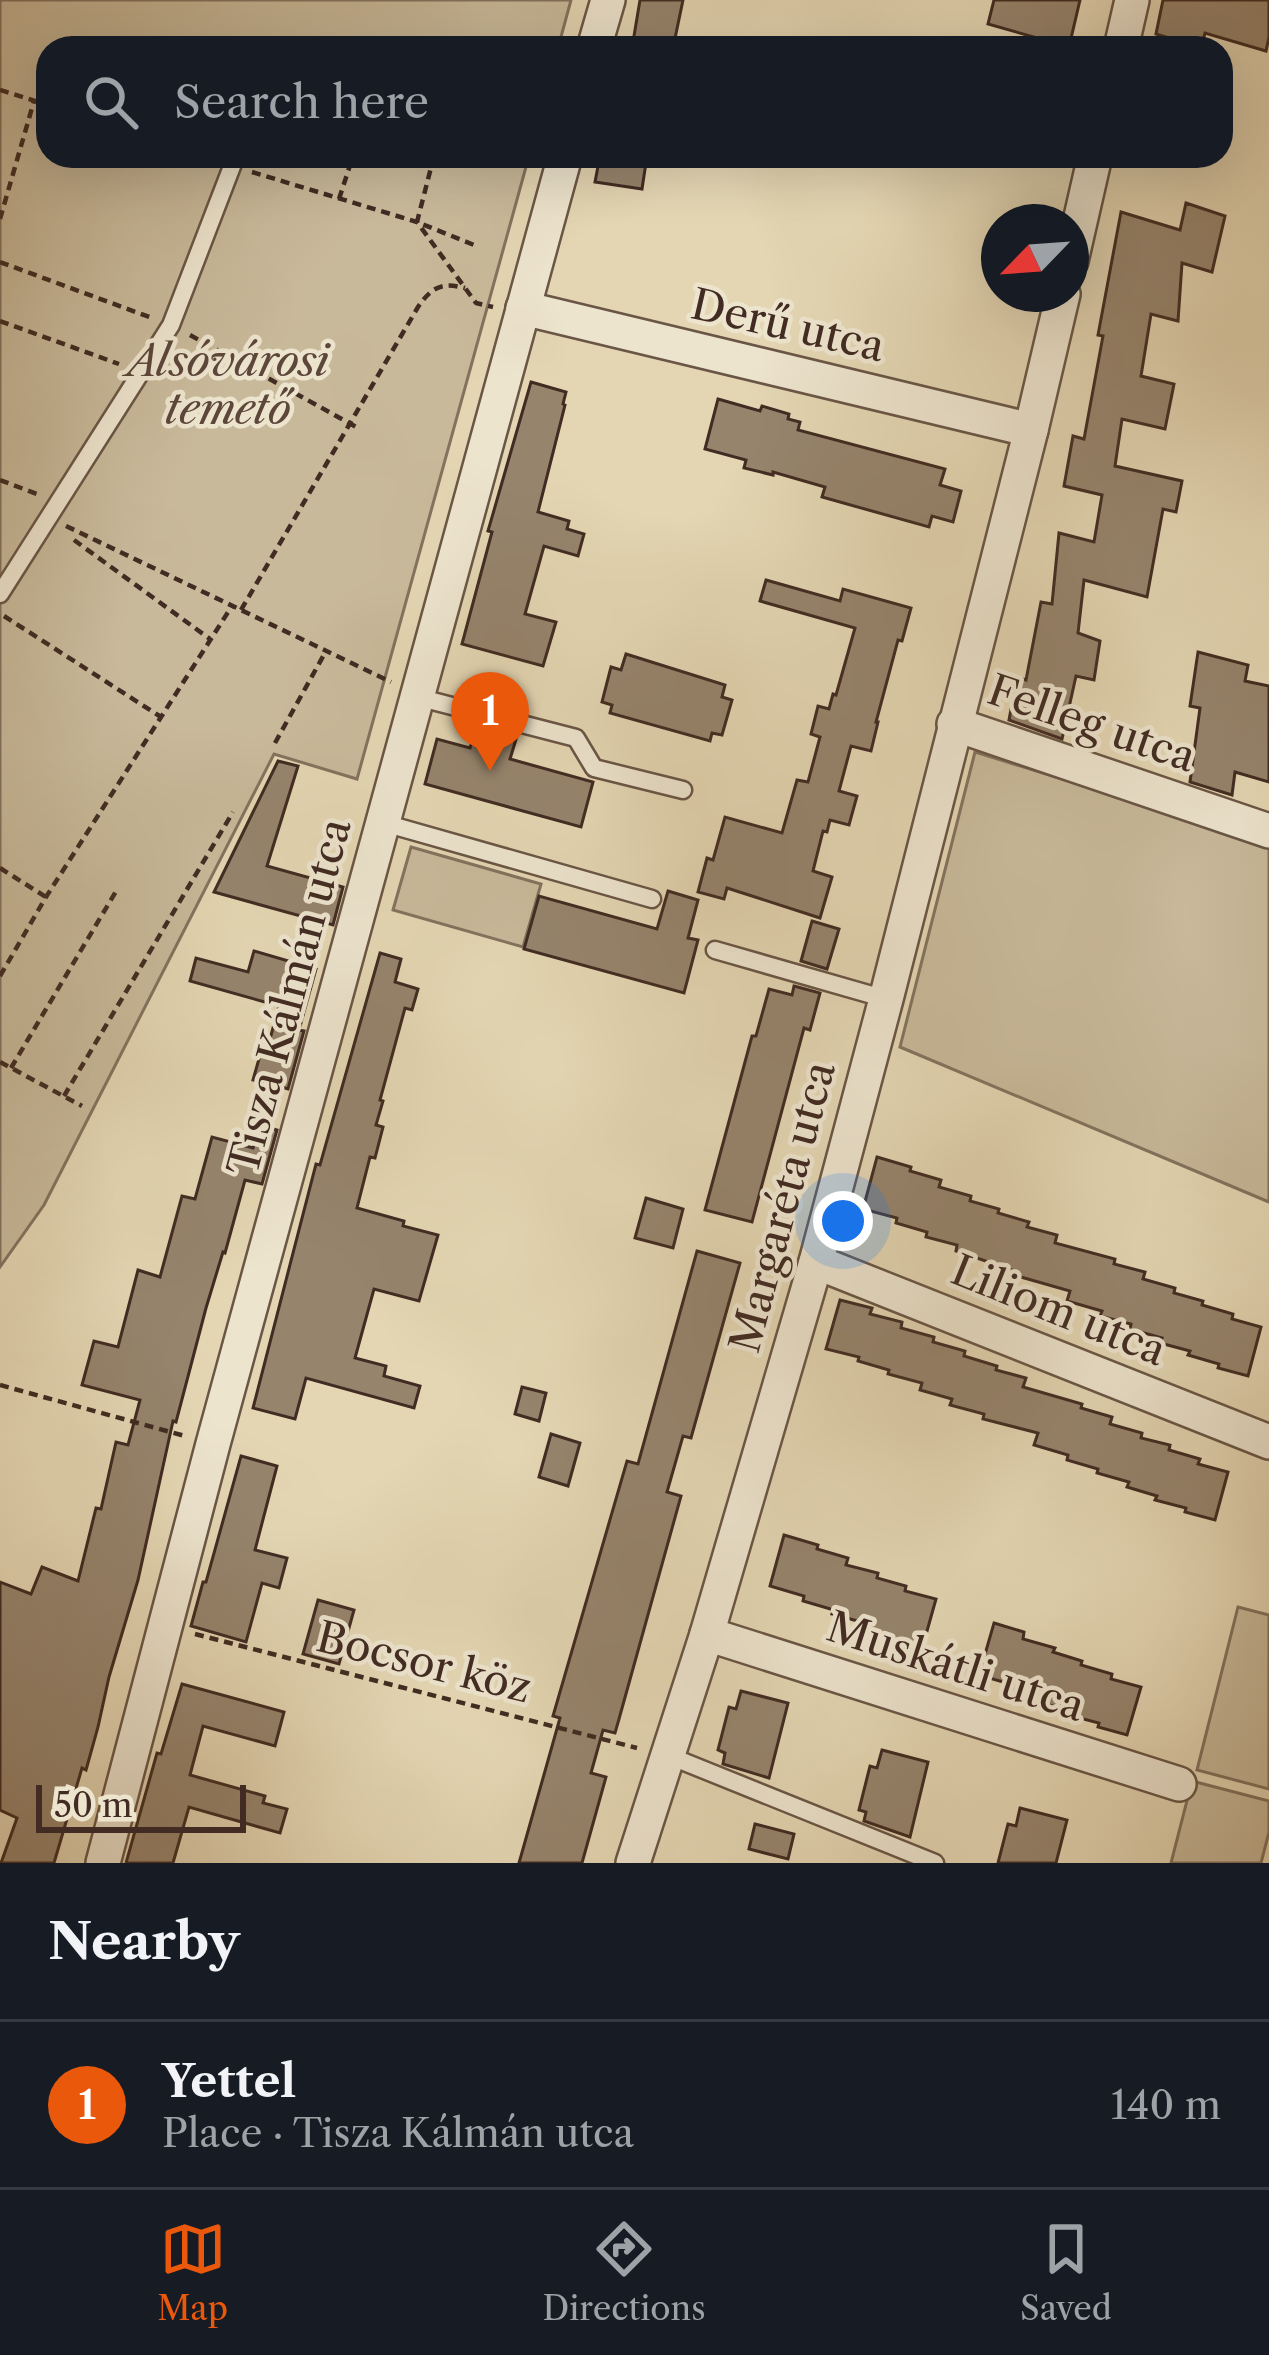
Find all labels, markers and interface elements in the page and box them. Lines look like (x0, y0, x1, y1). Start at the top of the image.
search box (36, 36, 1233, 168)
icon: search (78, 69, 144, 135)
text: Search here (174, 74, 429, 130)
north arrow (981, 204, 1089, 312)
street label: Derű utca (686, 278, 890, 373)
park label: Alsóvárosi temető (121, 335, 332, 435)
street label: Felleg utca (982, 663, 1203, 783)
pin: 1 (451, 672, 529, 771)
street label: Tisza Kálmán utca (216, 812, 362, 1181)
street label: Margaréta utca (718, 1055, 846, 1358)
your location (813, 1191, 873, 1251)
street label: Liliom utca (944, 1243, 1175, 1377)
street label: Muskátli utca (821, 1600, 1092, 1732)
street label: Bocsor köz (311, 1610, 537, 1714)
scale bar (36, 1779, 246, 1832)
text: 50 m (54, 1785, 132, 1826)
text: Nearby (48, 1910, 240, 1972)
text: Yettel (162, 2053, 296, 2109)
text: 1 (78, 2081, 96, 2129)
text: 140 m (1111, 2081, 1221, 2129)
text: Place · Tisza Kálmán utca (162, 2109, 634, 2157)
tab: Map (157, 2216, 228, 2329)
tab: Directions (543, 2216, 706, 2329)
tab: Saved (1020, 2216, 1112, 2329)

